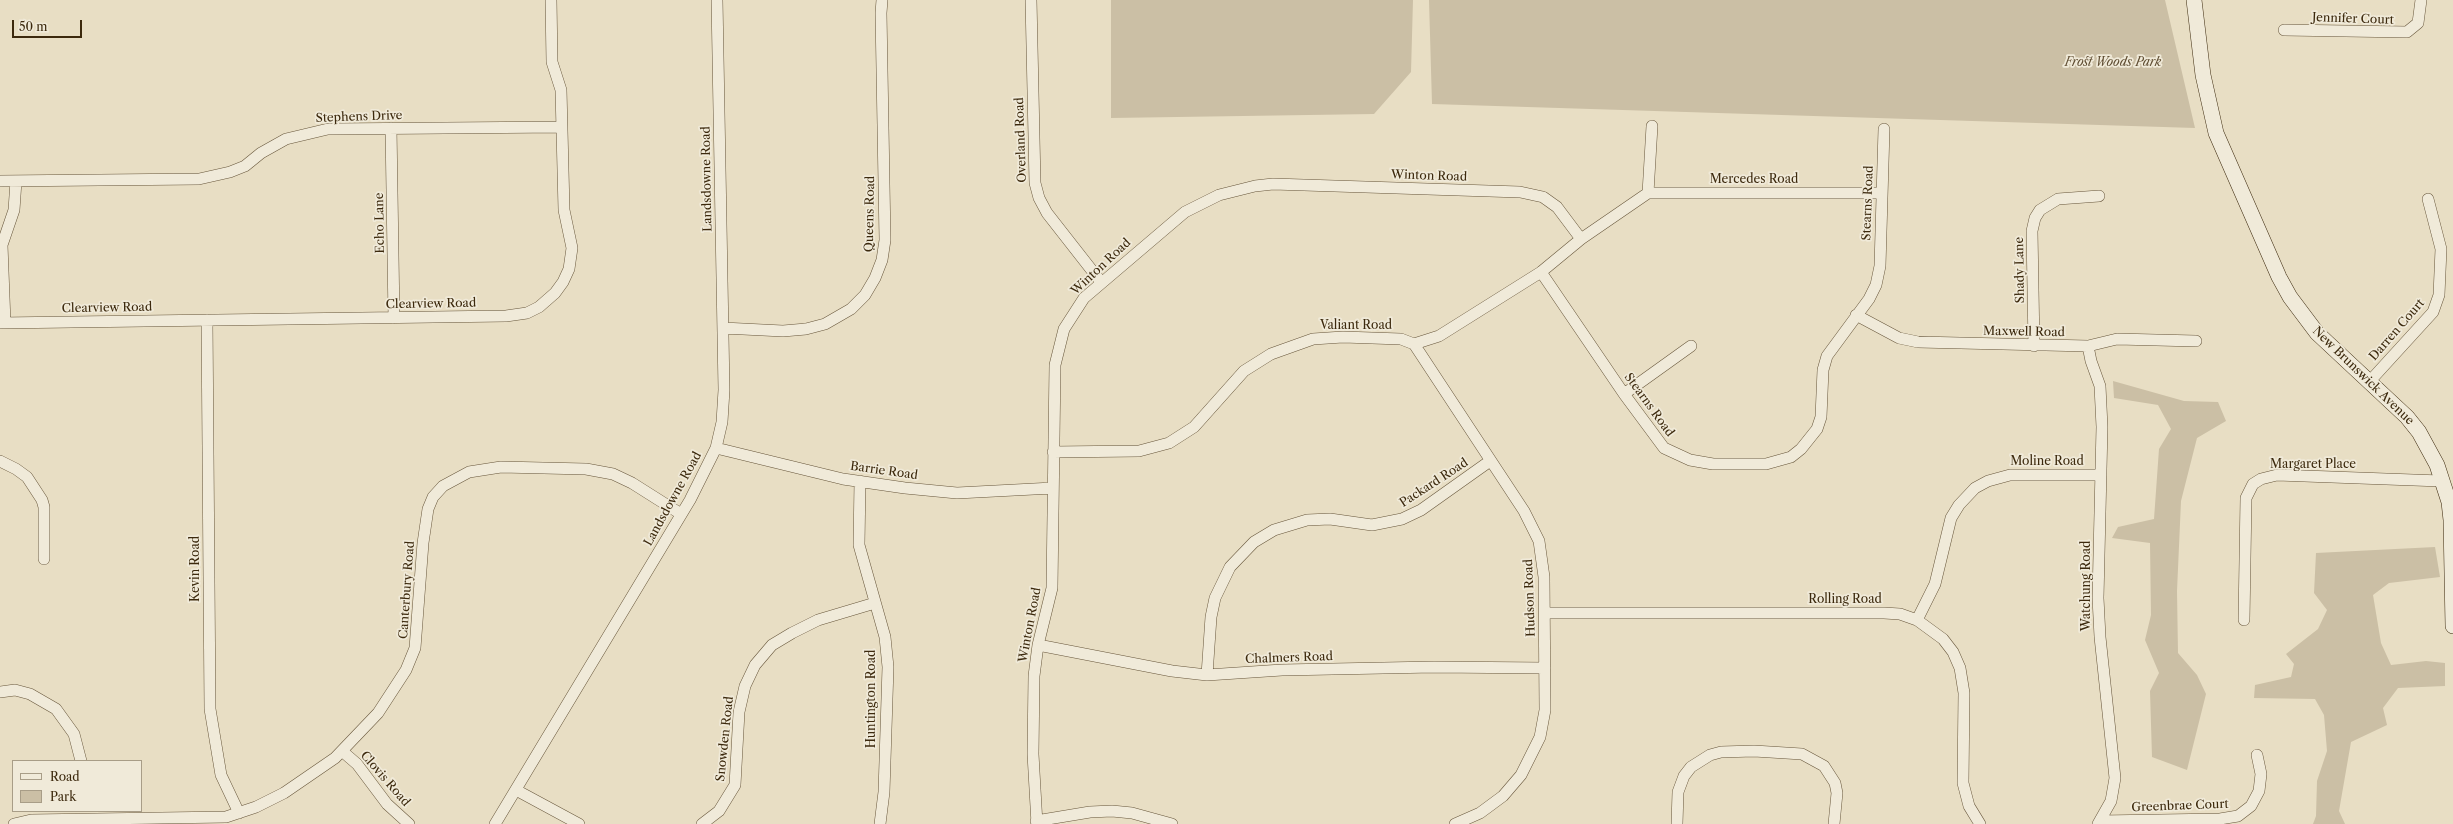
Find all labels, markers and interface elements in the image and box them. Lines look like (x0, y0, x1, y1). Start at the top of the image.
street label: Jennifer Court (2312, 10, 2394, 28)
scale bar (14, 12, 84, 38)
text: 50 m (19, 19, 48, 34)
park label: Frost Woods Park (2065, 56, 2161, 70)
street label: Overland Road (1012, 97, 1030, 183)
street label: Stephens Drive (315, 108, 403, 126)
street label: Landsdowne Road (699, 126, 715, 232)
street label: Stearns Road (1859, 165, 1877, 241)
street label: Winton Road (1391, 167, 1467, 185)
street label: Mercedes Road (1710, 173, 1798, 187)
street label: Queens Road (862, 176, 878, 252)
street label: Echo Lane (372, 192, 388, 254)
street label: Winton Road (1068, 236, 1134, 298)
street label: Shady Lane (2012, 237, 2028, 303)
street label: Clearview Road (386, 296, 476, 312)
street label: Darren Court (2366, 296, 2428, 364)
street label: Clearview Road (62, 300, 152, 316)
street label: Valiant Road (1320, 319, 1392, 333)
street label: Maxwell Road (1983, 324, 2065, 340)
street label: New Brunswick Avenue (2309, 324, 2417, 428)
street label: Stearns Road (1621, 370, 1677, 440)
street label: Landsdowne Road (641, 449, 705, 549)
street label: Moline Road (2010, 455, 2084, 469)
street label: Packard Road (1397, 456, 1471, 510)
street label: Margaret Place (2270, 458, 2356, 472)
street label: Barrie Road (849, 459, 919, 483)
street label: Kevin Road (189, 536, 203, 602)
street label: Canterbury Road (396, 540, 418, 640)
street label: Watchung Road (2080, 541, 2094, 631)
street label: Hudson Road (1521, 559, 1539, 637)
street label: Winton Road (1016, 586, 1044, 664)
street label: Rolling Road (1808, 593, 1882, 607)
street label: Chalmers Road (1245, 649, 1333, 667)
street label: Huntington Road (865, 650, 879, 748)
street label: Snowden Road (713, 696, 737, 782)
street label: Clovis Road (357, 749, 413, 809)
legend (12, 760, 142, 812)
text: Road (50, 769, 80, 784)
text: Park (50, 789, 76, 804)
street label: Greenbrae Court (2131, 797, 2229, 815)

